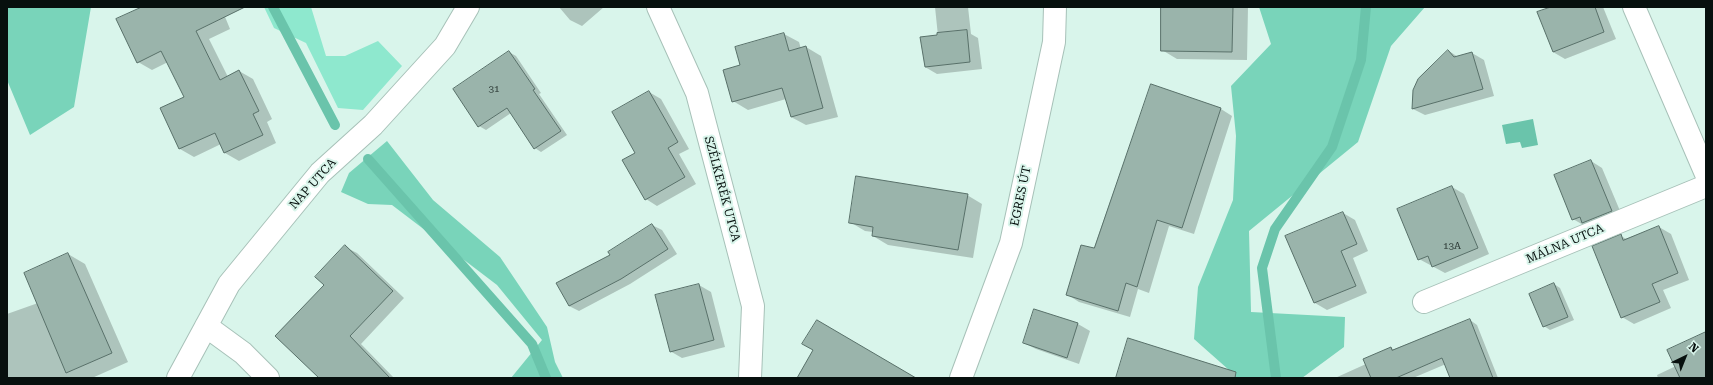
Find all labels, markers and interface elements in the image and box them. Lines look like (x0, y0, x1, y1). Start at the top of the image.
house number: 31 (488, 83, 500, 95)
street label: SZÉLKERÉK UTCA (701, 135, 743, 243)
street label: NAP UTCA (287, 156, 339, 212)
street label: EGRES ÚT (1008, 165, 1034, 227)
street label: MÁLNA UTCA (1524, 221, 1606, 267)
house number: 13A (1443, 240, 1461, 252)
north arrow (1665, 337, 1705, 377)
text: N (1686, 340, 1701, 355)

